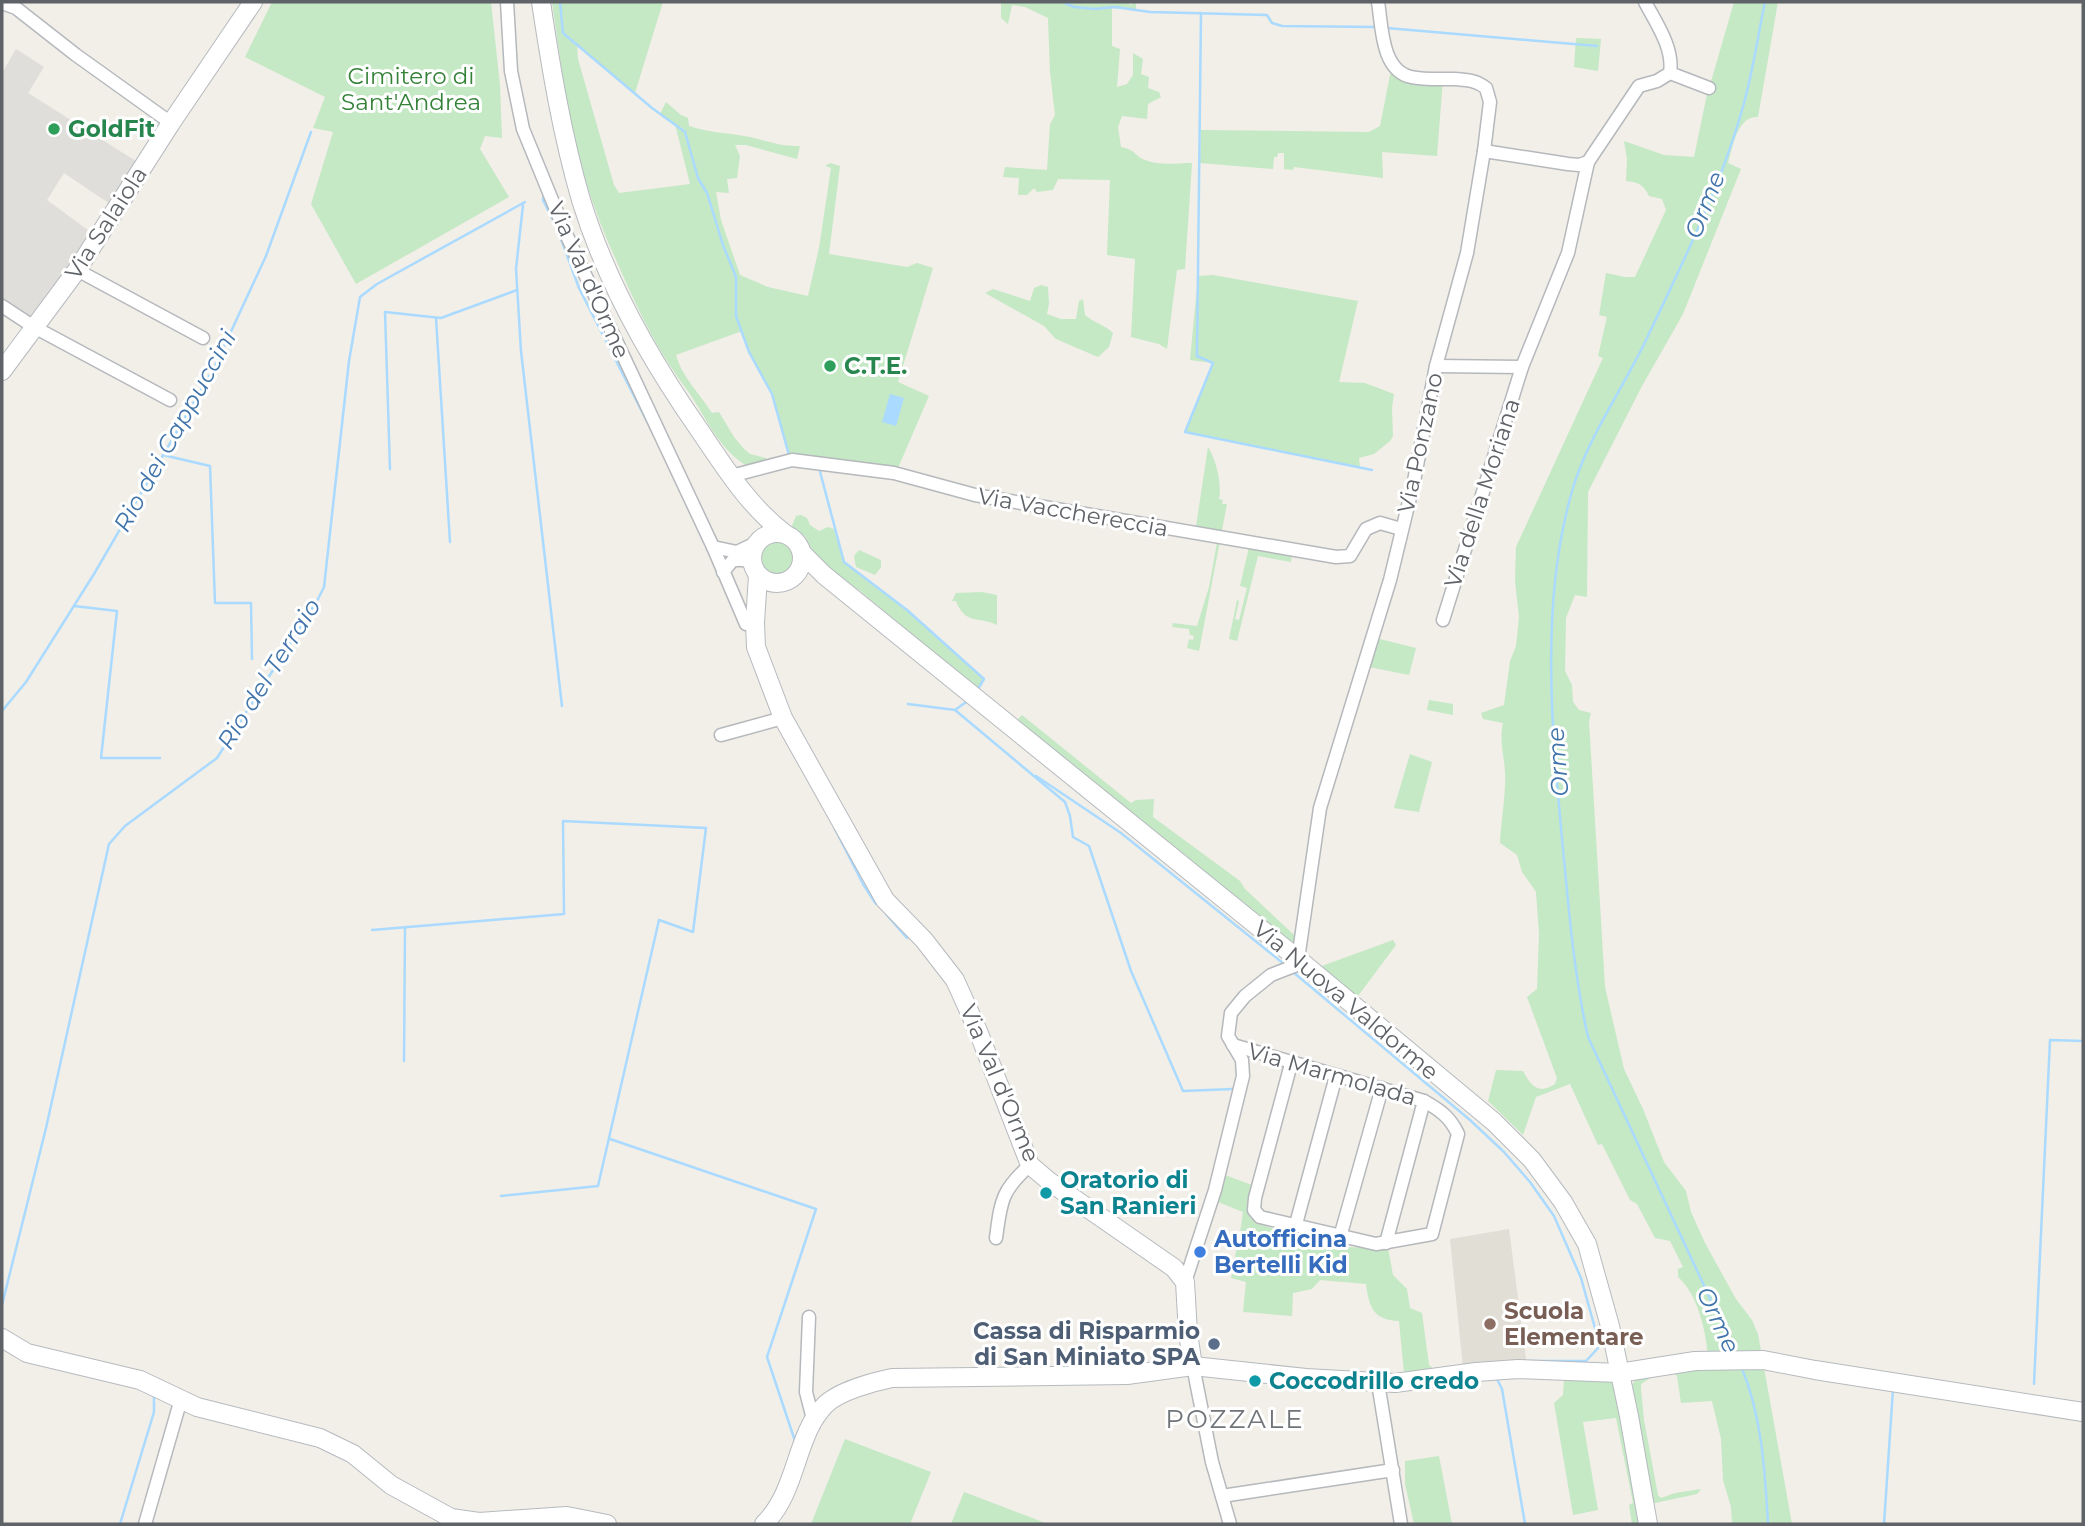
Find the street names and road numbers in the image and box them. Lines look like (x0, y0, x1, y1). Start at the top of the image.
street label: Via Salaiola (59, 161, 153, 285)
street label: Via Val d'Orme (542, 197, 636, 363)
street label: Via Ponzano (1391, 370, 1449, 516)
street label: Via della Moriana (1438, 395, 1526, 591)
street label: Via Vacchereccia (976, 481, 1170, 543)
street label: Via Nuova Valdorme (1248, 914, 1444, 1086)
street label: Via Val d'Orme (954, 1000, 1046, 1166)
street label: Via Marmolada (1245, 1037, 1419, 1111)

